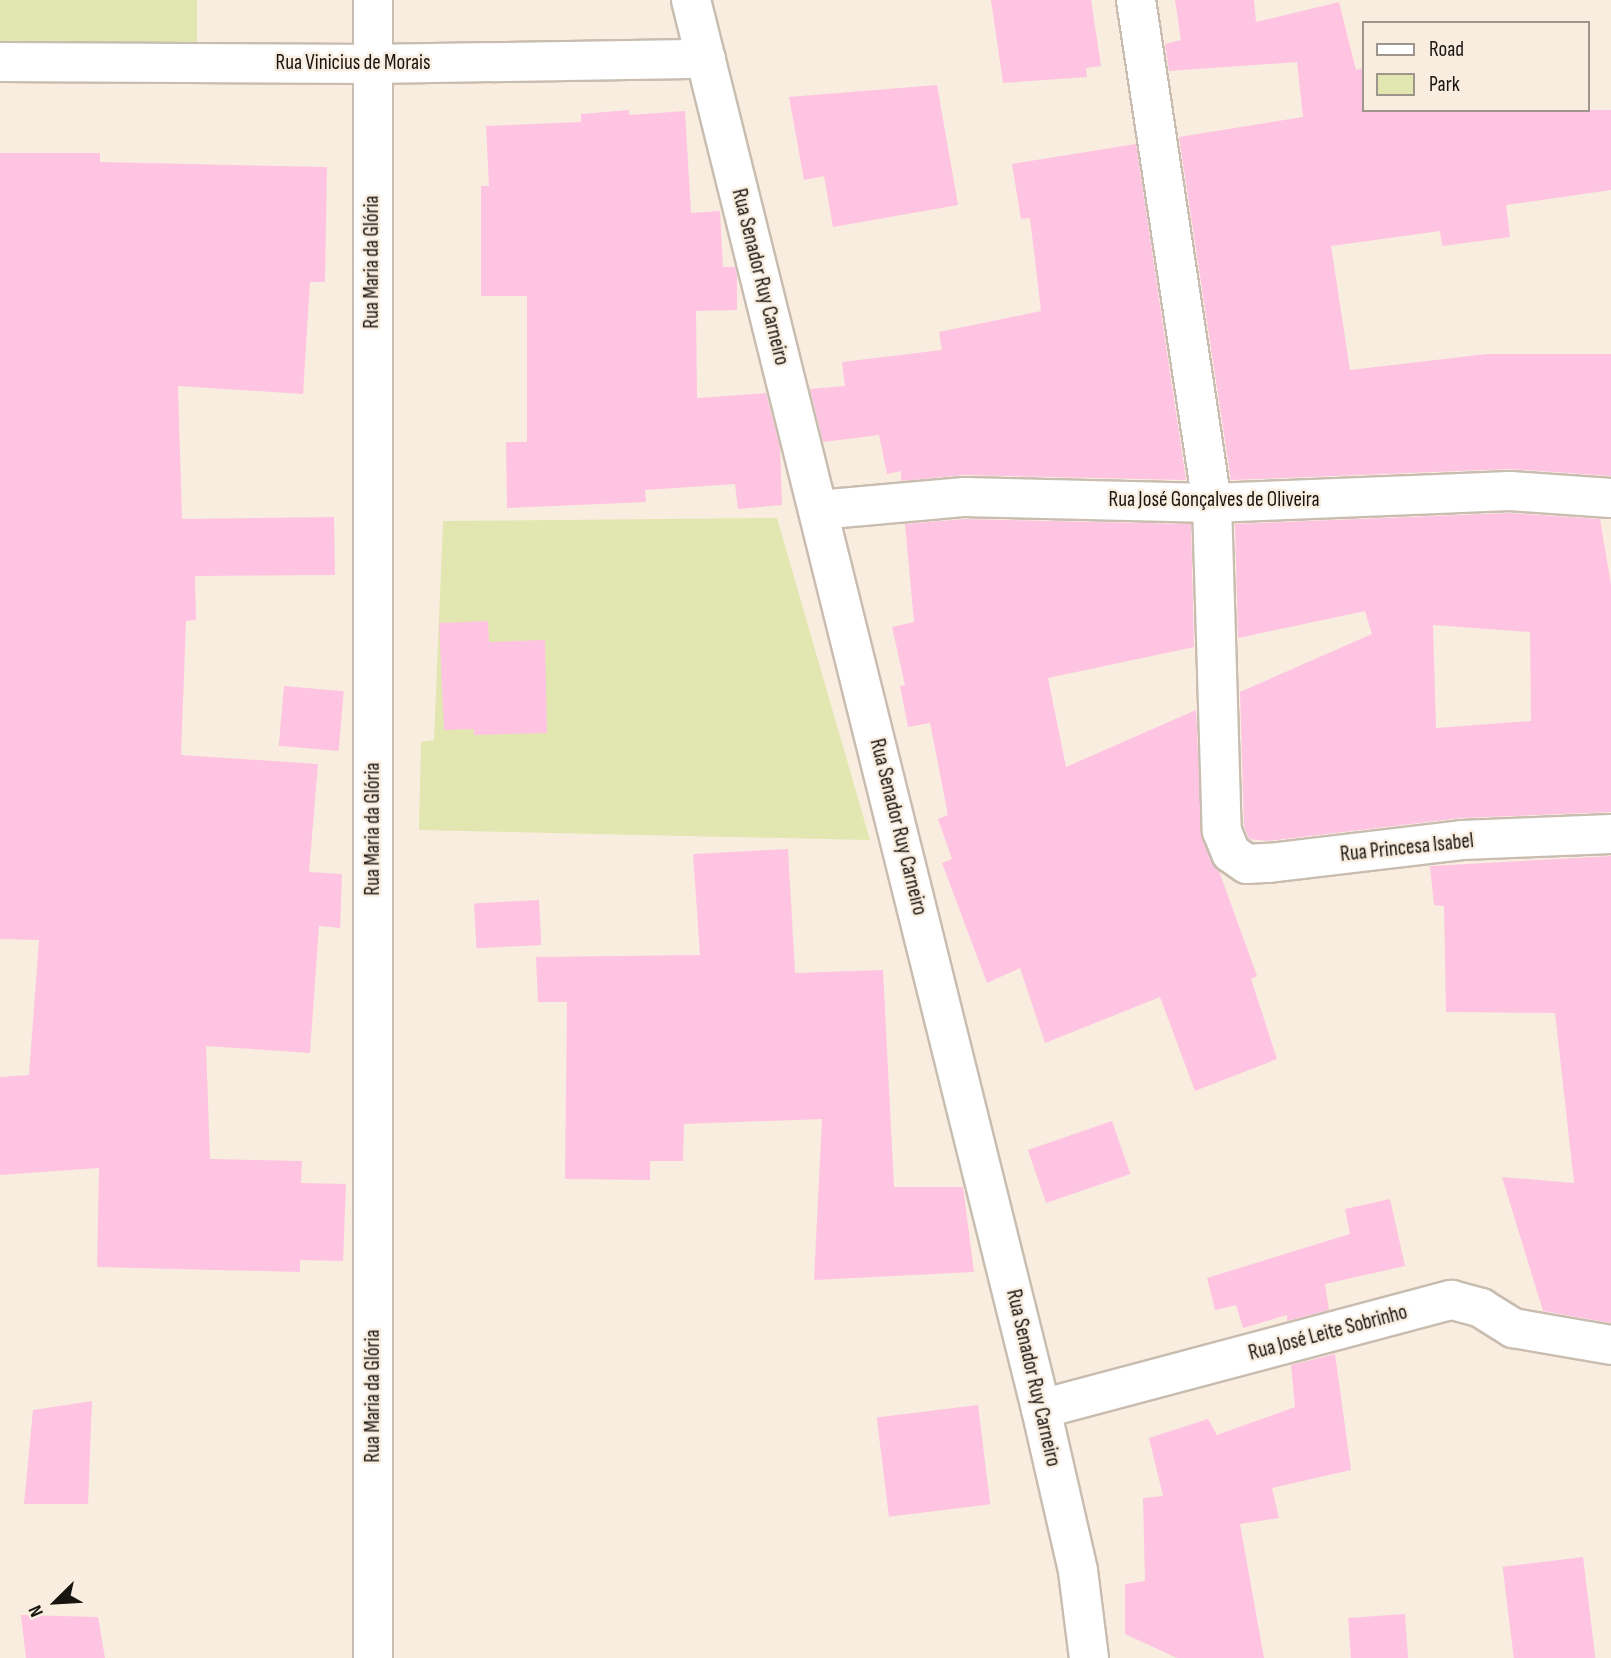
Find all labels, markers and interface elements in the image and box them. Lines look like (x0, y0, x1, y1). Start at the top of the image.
legend (1362, 21, 1590, 112)
text: Road (1429, 37, 1464, 62)
street label: Rua Vinicius de Morais (275, 50, 431, 76)
text: Park (1429, 72, 1460, 97)
street label: Rua Senador Ruy Carneiro (726, 186, 794, 368)
street label: Rua Maria da Glória (359, 195, 385, 329)
street label: Rua José Gonçalves de Oliveira (1108, 487, 1320, 513)
street label: Rua Senador Ruy Carneiro (864, 736, 932, 918)
street label: Rua Maria da Glória (360, 762, 386, 896)
street label: Rua Princesa Isabel (1339, 828, 1475, 868)
street label: Rua Senador Ruy Carneiro (1000, 1287, 1066, 1469)
street label: Rua José Leite Sobrinho (1246, 1300, 1410, 1366)
street label: Rua Maria da Glória (360, 1329, 386, 1463)
north arrow (21, 1567, 91, 1637)
text: N (24, 1601, 49, 1620)

